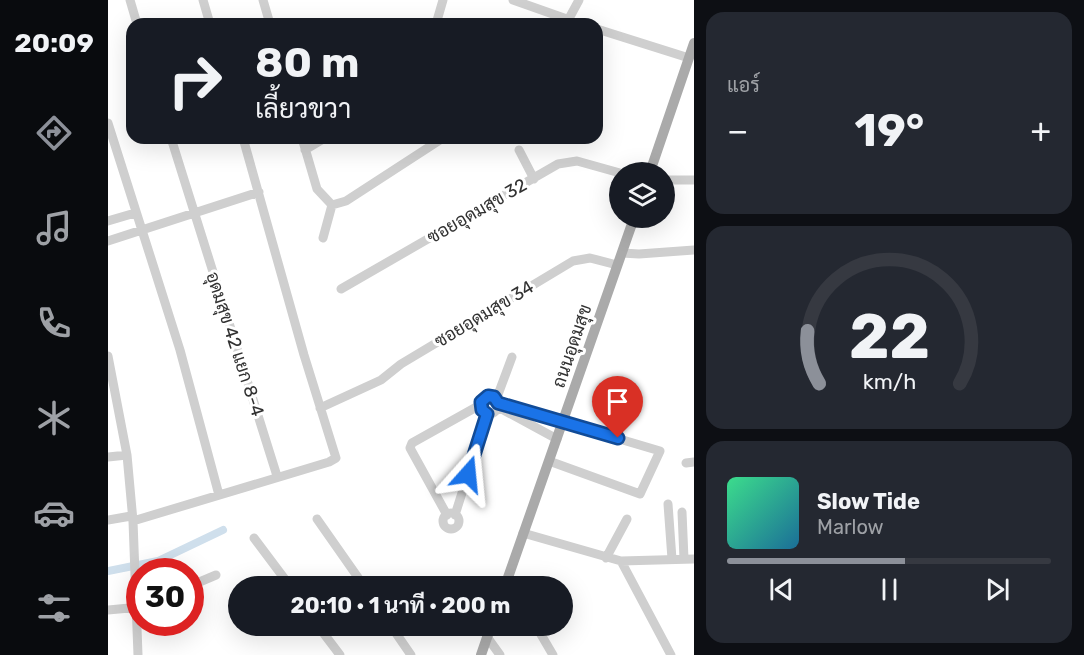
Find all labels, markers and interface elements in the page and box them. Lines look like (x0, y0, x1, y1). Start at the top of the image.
text: 20:09 (14, 27, 94, 59)
text: 80 m (255, 38, 359, 88)
icon: right (156, 42, 234, 120)
text: แอร์ (727, 73, 760, 97)
text: เลี้ยวขวา (255, 93, 351, 125)
text: 19° (855, 104, 924, 157)
text: − (727, 111, 748, 150)
text: + (1030, 111, 1051, 150)
icon: directions (33, 112, 75, 154)
map controls (609, 162, 675, 228)
button: layers (609, 162, 675, 228)
street label: ซอยอุดมสุข 32 (423, 174, 531, 249)
icon: music (33, 207, 75, 249)
street label: อุดมสุข 42 แยก 8-4 (200, 269, 269, 419)
street label: ซอยอุดมสุข 34 (430, 276, 538, 353)
street label: ถนนอุดมสุข (547, 301, 597, 391)
text: 22 (848, 301, 930, 375)
icon: phone (33, 302, 75, 344)
text: km/h (862, 370, 916, 395)
pin (592, 376, 643, 438)
icon: arrive (601, 385, 634, 418)
icon: climate (33, 397, 75, 439)
position arrow (436, 442, 500, 506)
text: Slow Tide (817, 488, 920, 515)
icon: car (33, 492, 75, 534)
text: Marlow (817, 515, 884, 539)
speed limit sign: 30 (126, 558, 204, 636)
icon: previous (765, 573, 798, 606)
icon: pause (873, 573, 906, 606)
icon: next (981, 573, 1014, 606)
icon: filters (33, 587, 75, 629)
text: 20:10 · 1 นาที · 200 m (291, 592, 510, 619)

